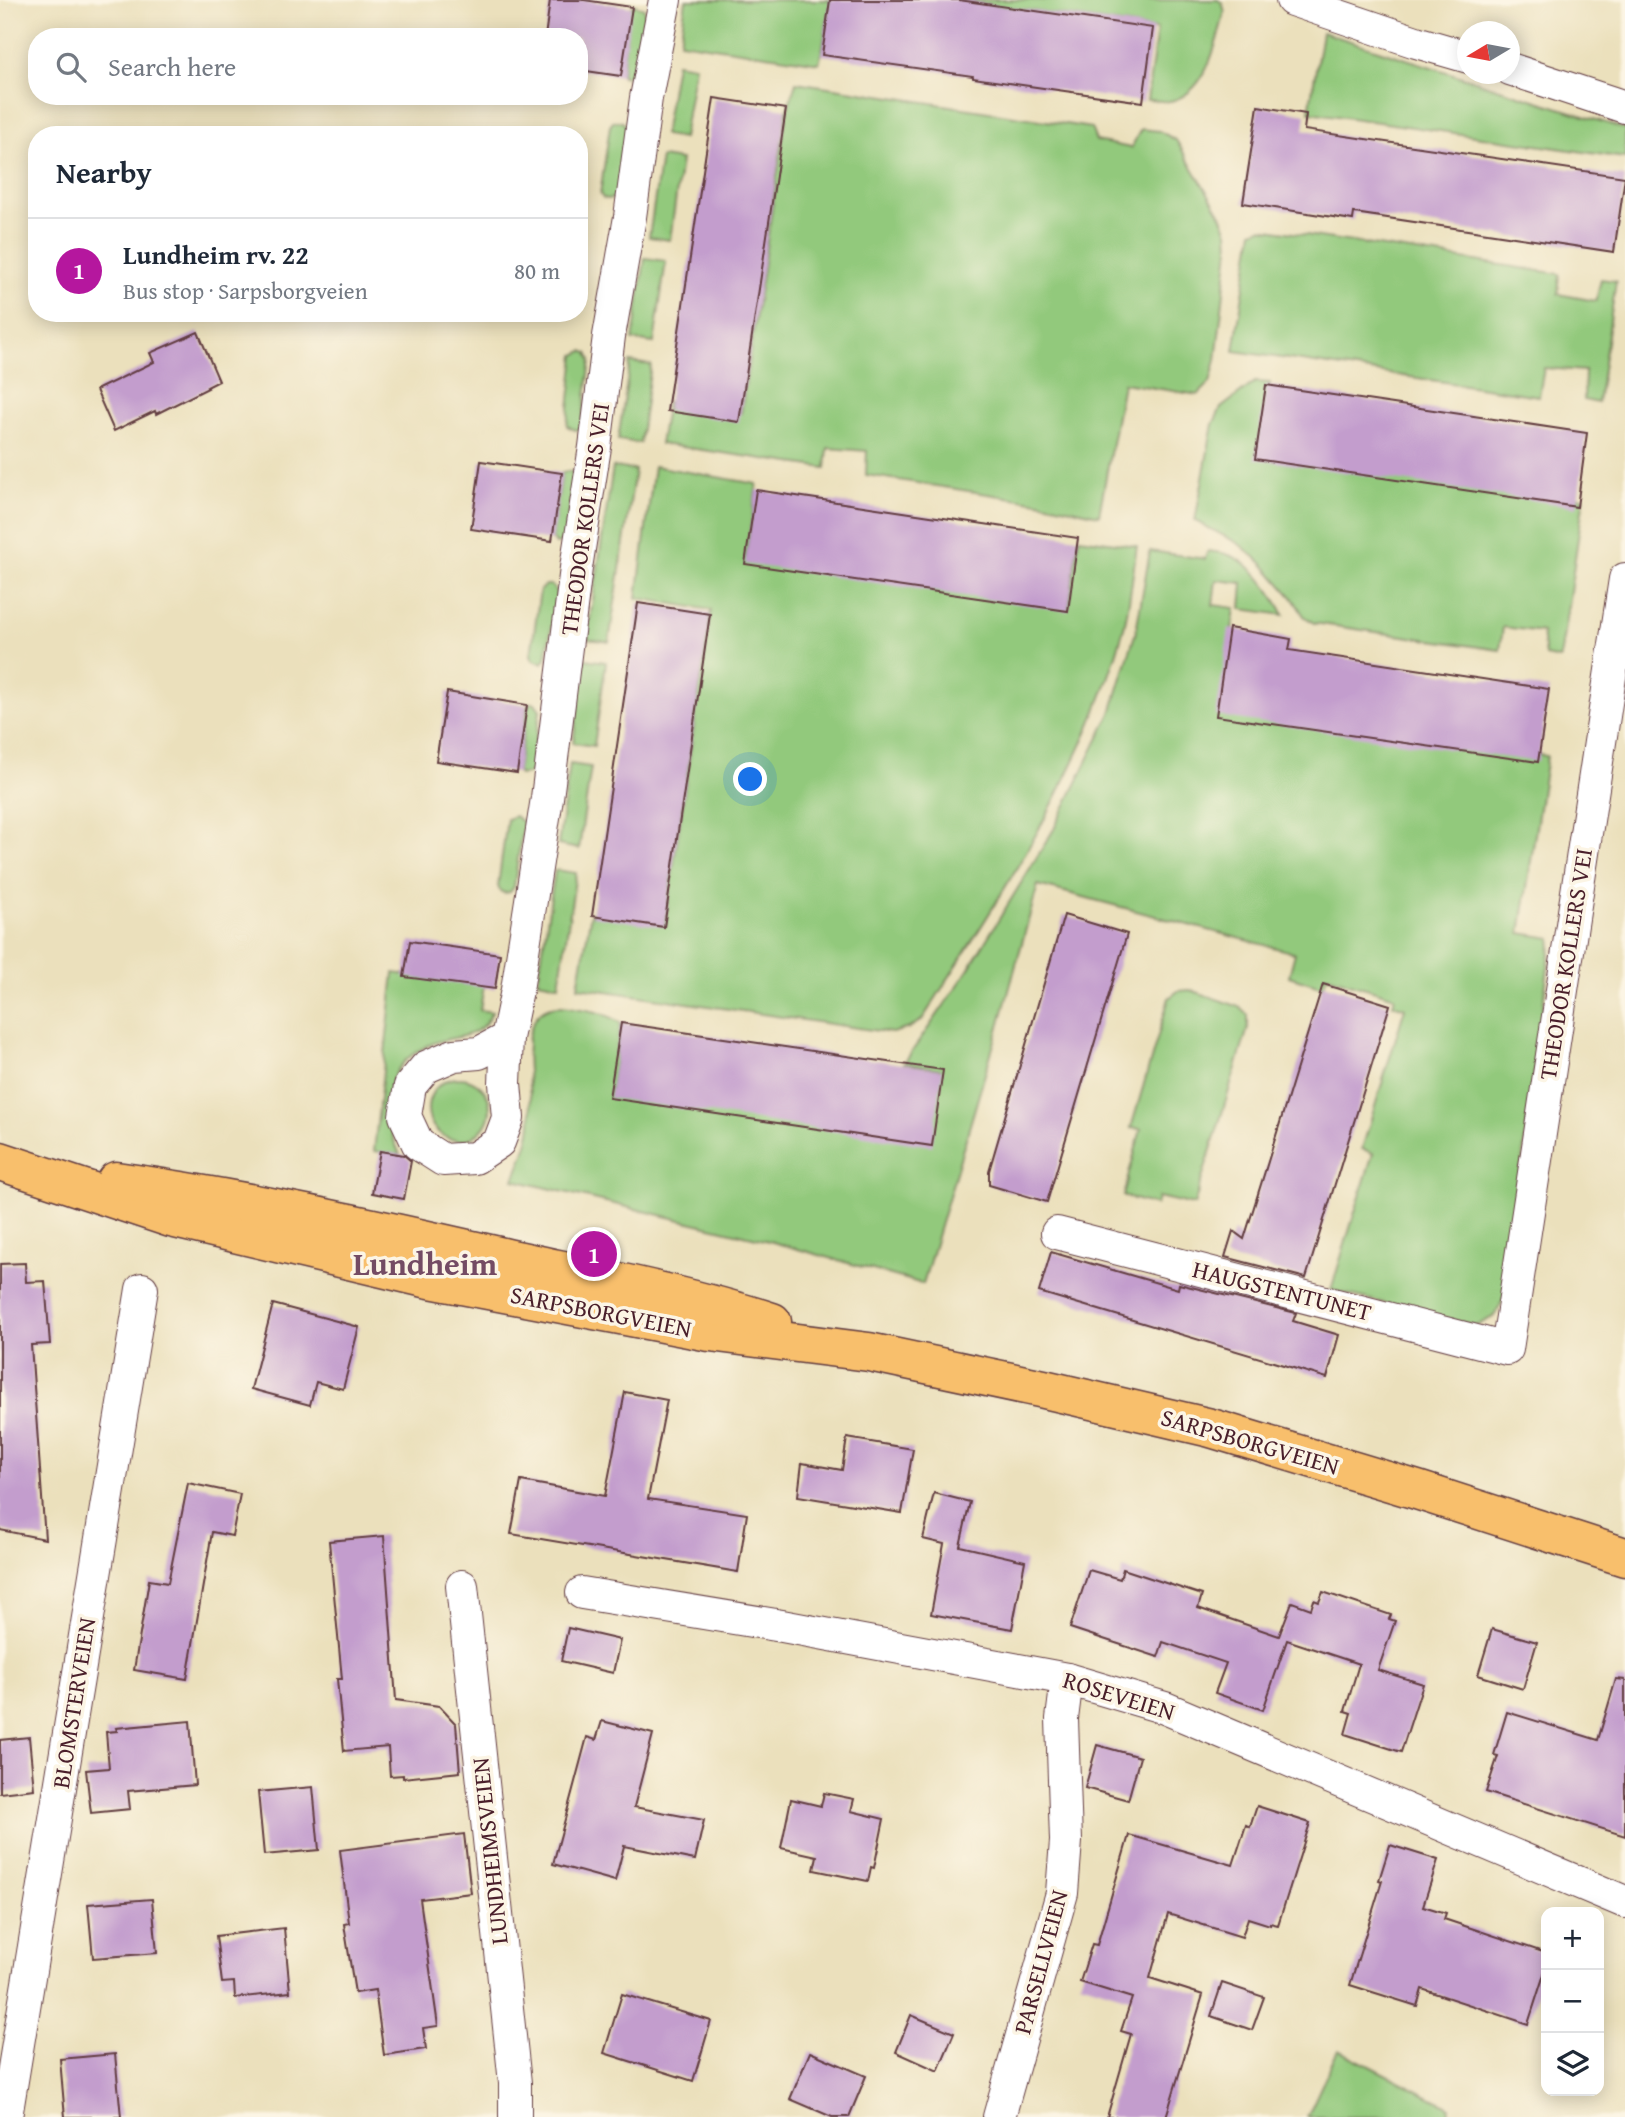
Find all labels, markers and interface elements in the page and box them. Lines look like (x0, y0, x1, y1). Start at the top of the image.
north arrow (1457, 21, 1520, 84)
search box (28, 28, 588, 105)
text: Search here (108, 47, 236, 86)
icon: search (52, 48, 90, 86)
text: Nearby (56, 150, 152, 194)
text: Lundheim rv. 22 (123, 235, 309, 274)
text: 1 (73, 254, 85, 287)
text: 80 m (514, 254, 560, 287)
text: Bus stop · Sarpsborgveien (123, 274, 368, 307)
street label: THEODOR KOLLERS VEI (551, 401, 618, 637)
your location (733, 762, 767, 796)
street label: THEODOR KOLLERS VEI (1530, 846, 1601, 1082)
pin: 1 (571, 1228, 617, 1280)
district label: Lundheim (353, 1240, 498, 1287)
street label: HAUGSTENTUNET (1189, 1251, 1375, 1330)
street label: SARPSBORGVEIEN (507, 1277, 695, 1346)
street label: SARPSBORGVEIEN (1157, 1399, 1344, 1484)
street label: BLOMSTERVEIEN (43, 1615, 104, 1791)
street label: ROSEVEIEN (1059, 1662, 1180, 1729)
street label: LUNDHEIMSVEIEN (462, 1756, 517, 1946)
street label: PARSELLVEIEN (1004, 1886, 1077, 2038)
map controls (1541, 1907, 1604, 2096)
button: + (1541, 1907, 1604, 1970)
button: − (1541, 1970, 1604, 2033)
button: layers (1541, 2033, 1604, 2096)

